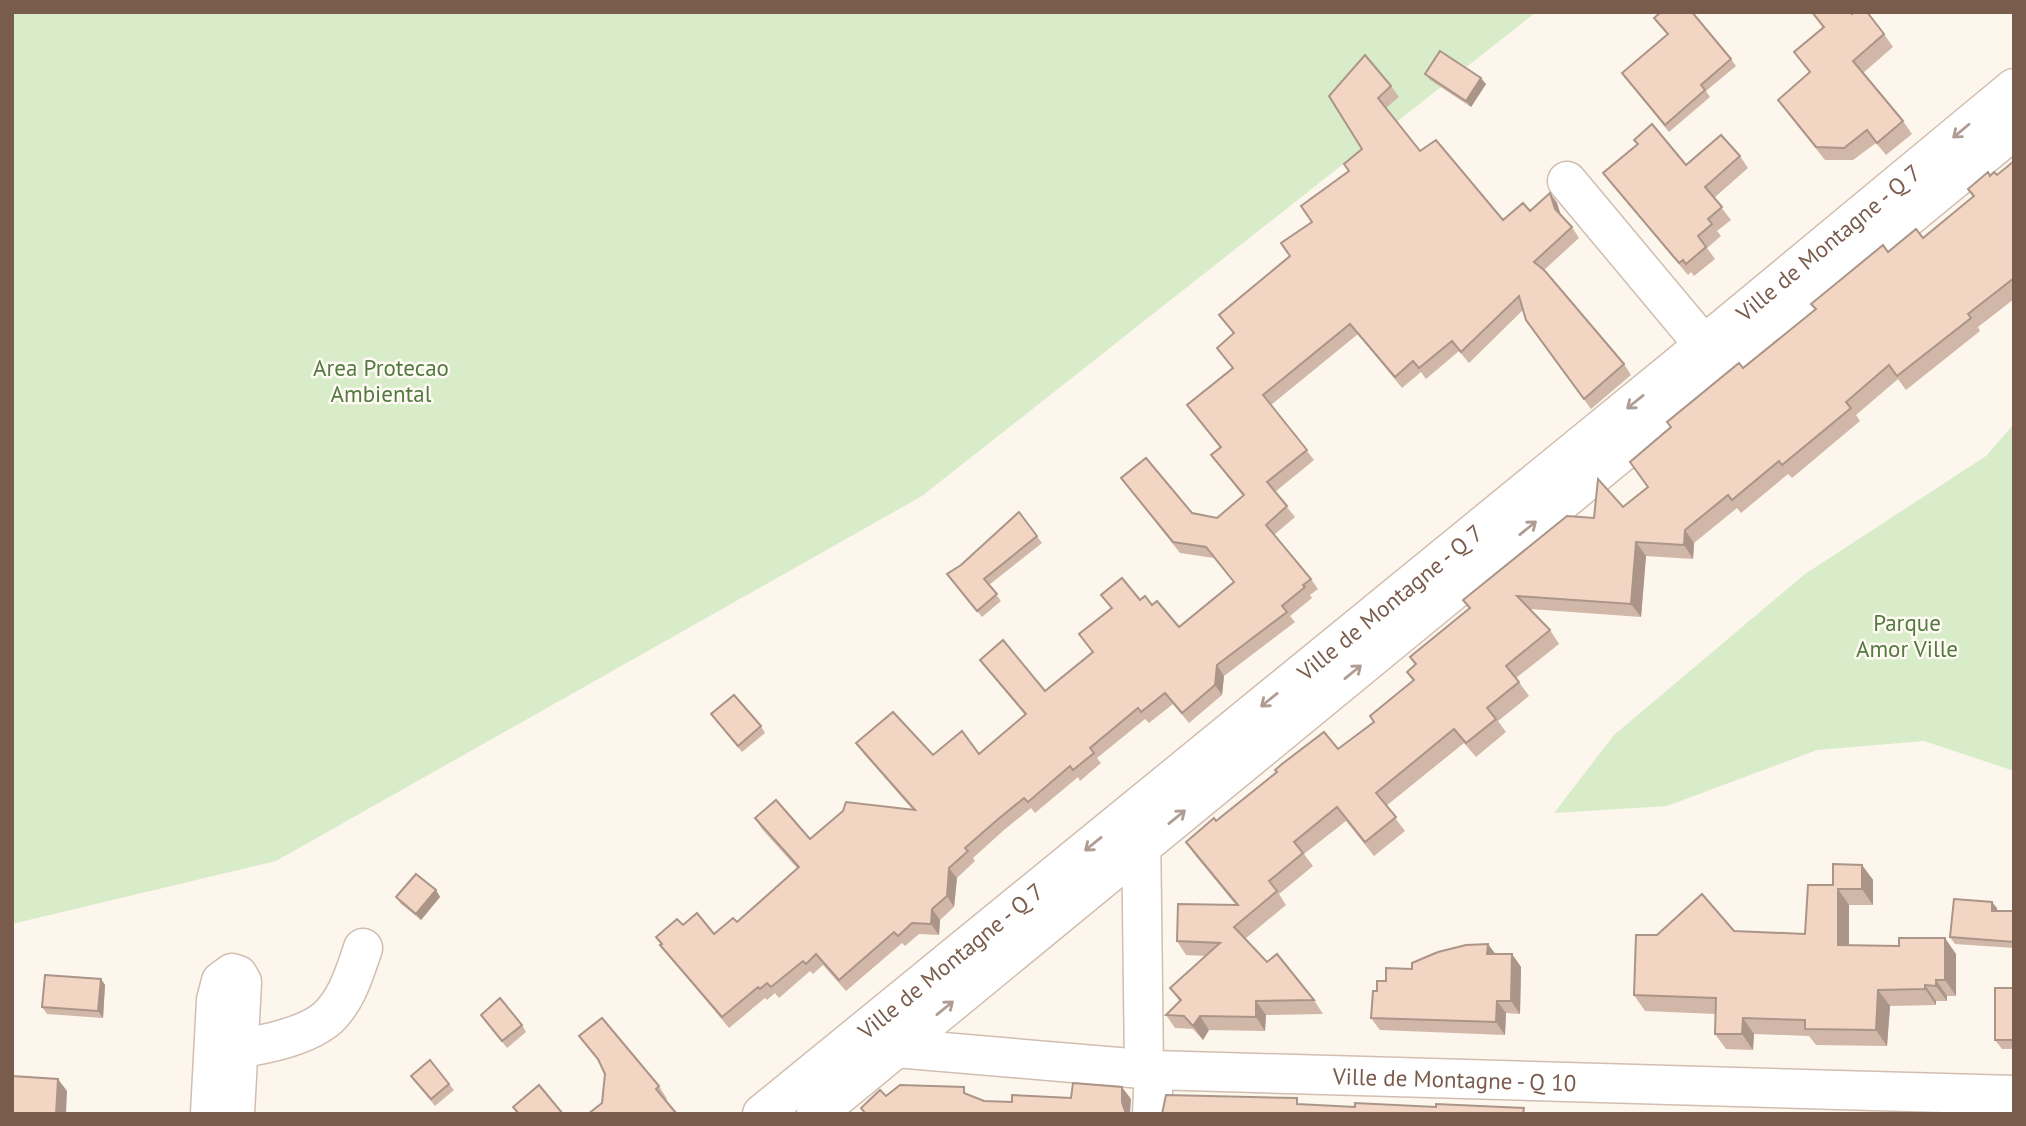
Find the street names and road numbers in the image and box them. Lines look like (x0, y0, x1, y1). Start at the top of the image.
street label: Ville de Montagne - Q 7 (1729, 157, 1926, 328)
street label: Ville de Montagne - Q 7 (1290, 518, 1488, 687)
street label: Ville de Montagne - Q 7 (851, 876, 1049, 1045)
street label: Ville de Montagne - Q 10 (1331, 1061, 1577, 1097)

